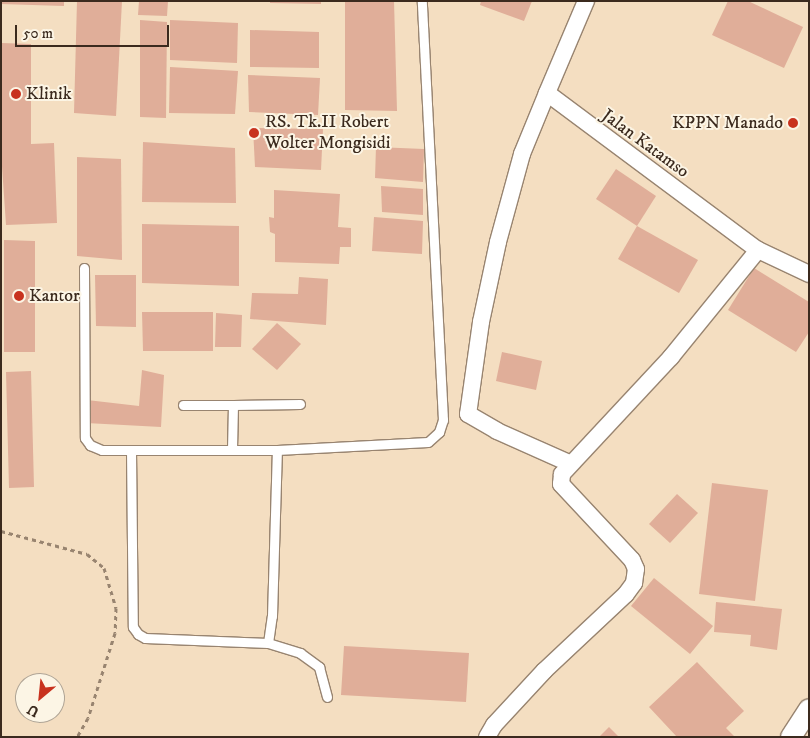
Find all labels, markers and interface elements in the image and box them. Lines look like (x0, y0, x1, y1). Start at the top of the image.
scale bar (18, 15, 171, 47)
text: 50 m (23, 24, 53, 43)
place label: Klinik (26, 83, 72, 105)
marker: Klinik (10, 88, 22, 100)
street label: Jalan Katamso (597, 105, 693, 183)
place label: RS. Tk.II Robert Wolter Mongisidi (265, 112, 390, 154)
place label: KPPN Manado (672, 112, 783, 134)
marker: KPPN Manado (787, 117, 799, 129)
marker: RS. Tk.II Robert Wolter Mongisidi (247, 126, 261, 140)
place label: Kantor (29, 285, 80, 307)
marker: Kantor (13, 290, 25, 302)
north arrow (15, 673, 65, 723)
text: U (24, 700, 42, 721)

